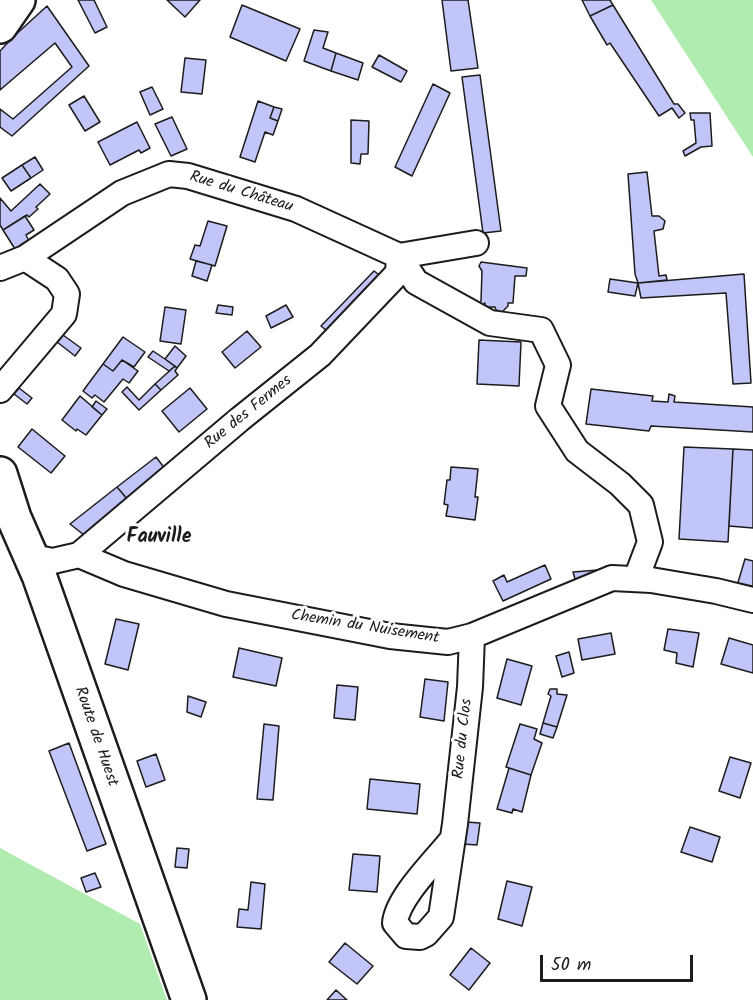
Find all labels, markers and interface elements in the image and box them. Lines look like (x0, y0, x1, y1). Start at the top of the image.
street label: Rue du Château (187, 168, 295, 218)
street label: Rue des Fermes (202, 372, 296, 454)
district label: Fauville (127, 527, 191, 551)
street label: Chemin du Nuisement (289, 607, 441, 649)
street label: Route de Huest (69, 685, 121, 789)
street label: Rue du Clos (450, 698, 478, 780)
scale bar (543, 943, 696, 981)
text: 50 m (551, 951, 591, 980)

